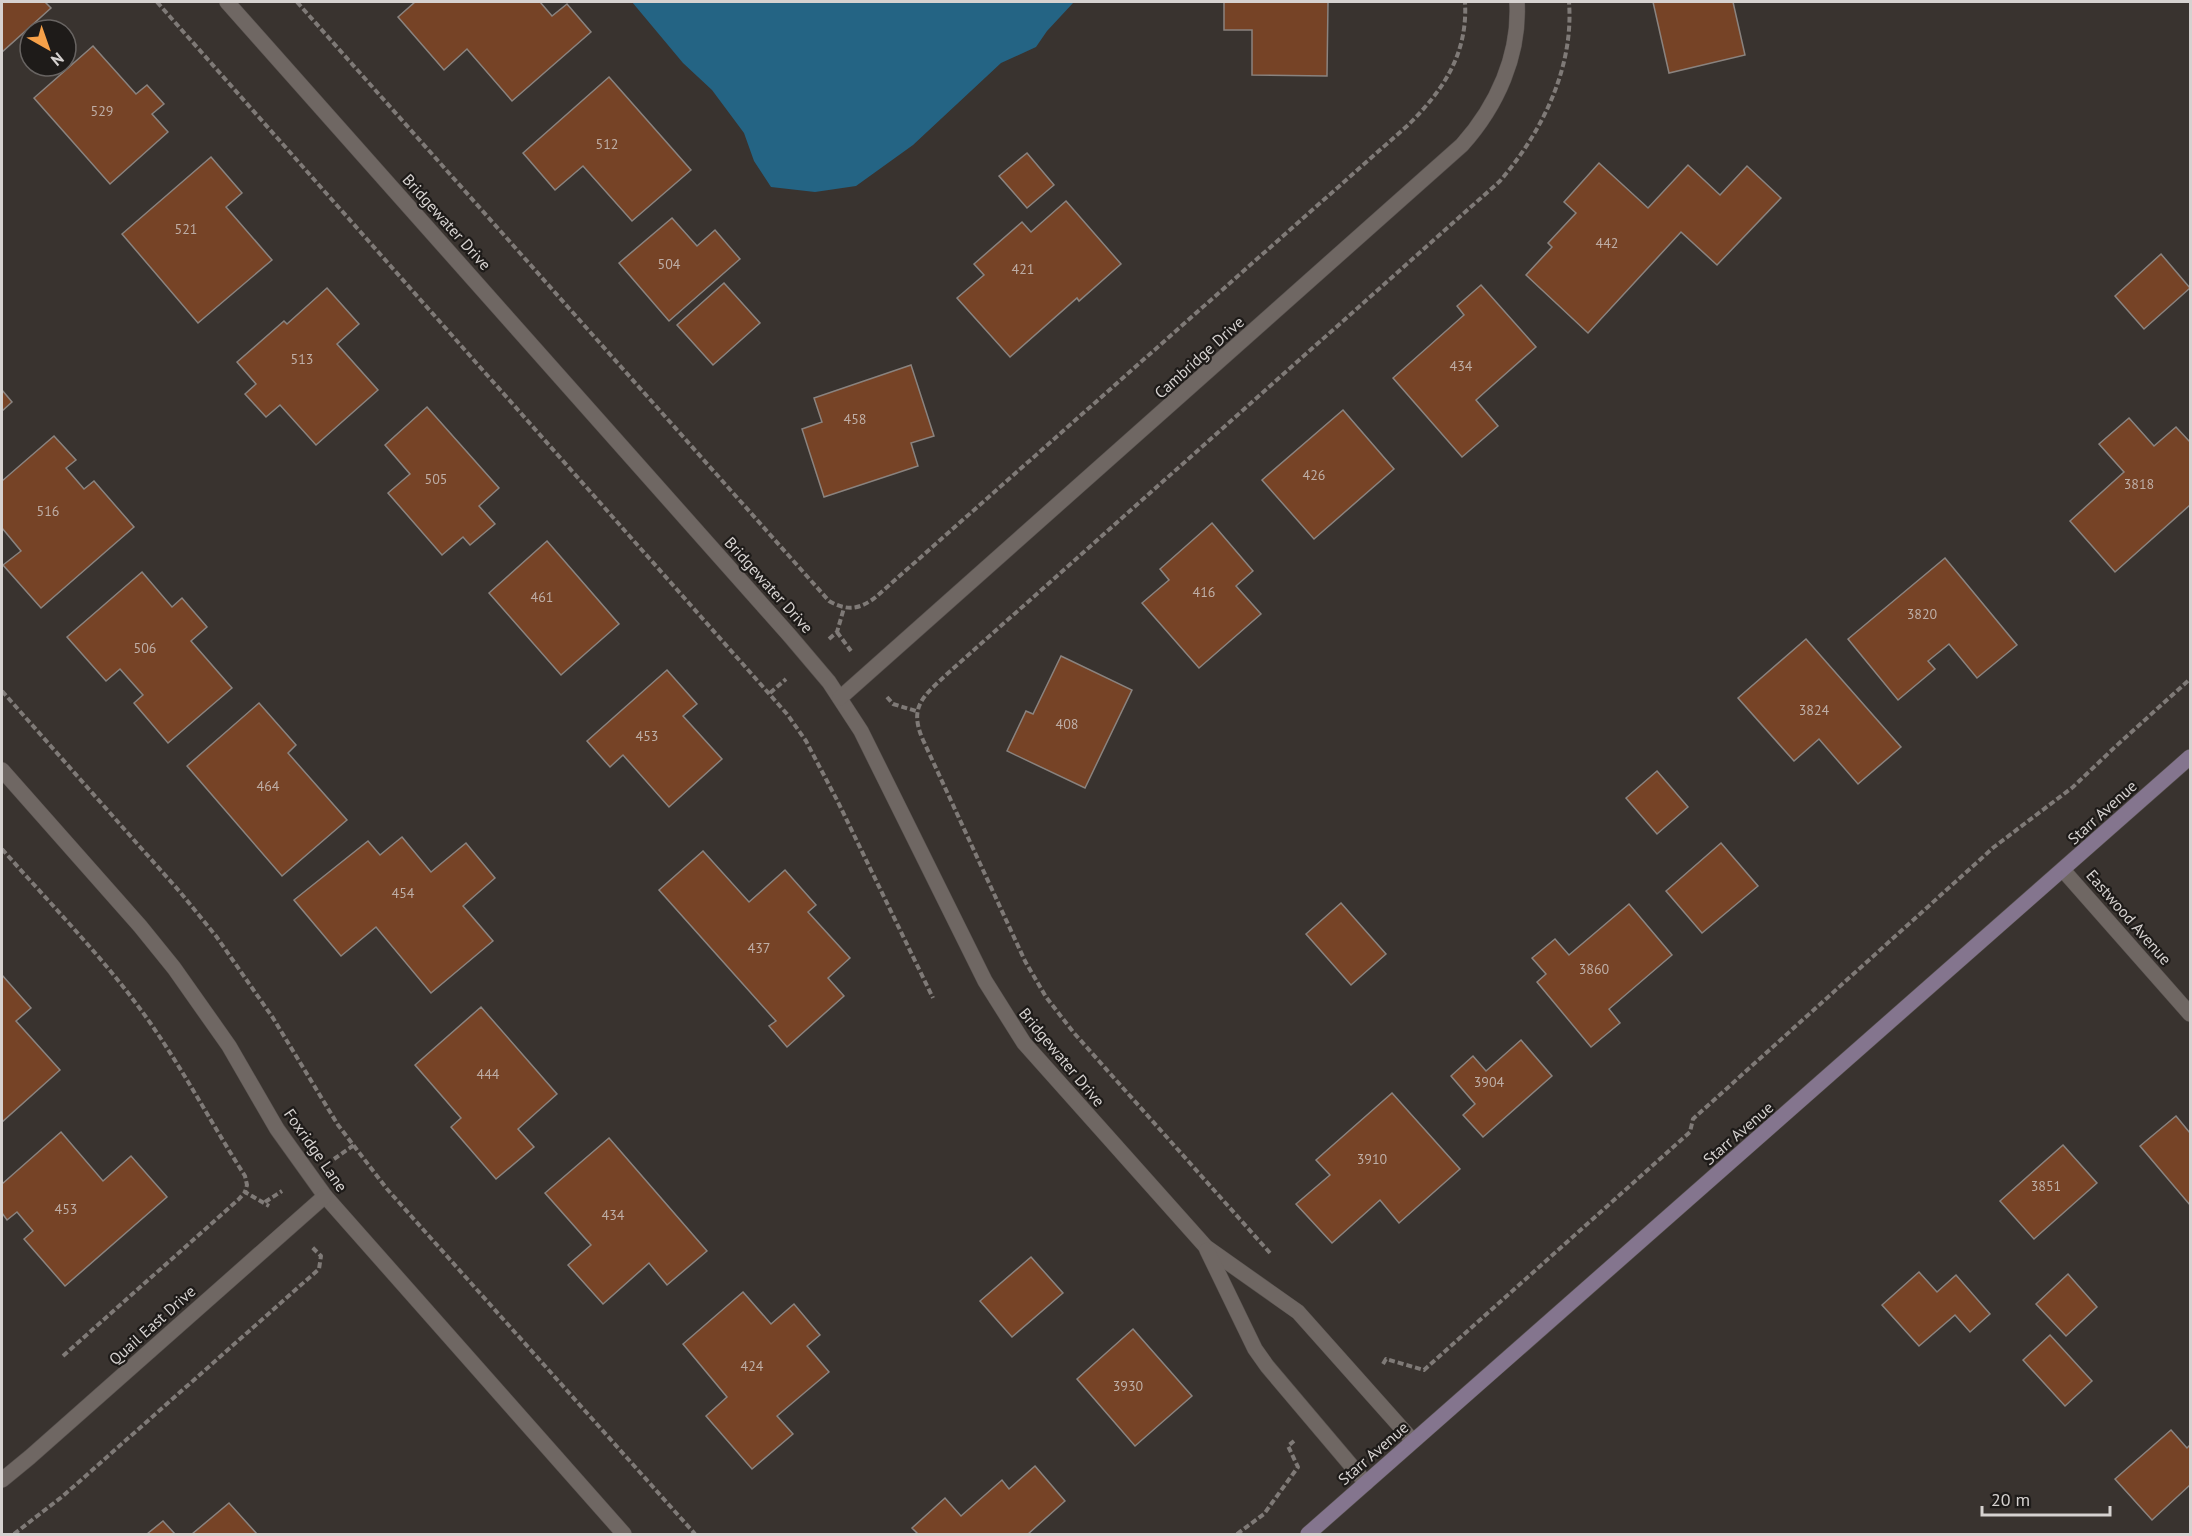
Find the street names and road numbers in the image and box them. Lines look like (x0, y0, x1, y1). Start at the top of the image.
street label: Bridgewater Drive (398, 170, 496, 274)
street label: Cambridge Drive (1150, 312, 1248, 402)
street label: Bridgewater Drive (720, 533, 818, 637)
street label: Starr Avenue (2063, 776, 2141, 848)
street label: Eastwood Avenue (2082, 865, 2176, 969)
street label: Bridgewater Drive (1015, 1004, 1109, 1110)
street label: Starr Avenue (1699, 1097, 1777, 1169)
street label: Foxridge Lane (280, 1105, 352, 1195)
street label: Quail East Drive (105, 1281, 199, 1369)
street label: Starr Avenue (1334, 1417, 1412, 1489)

